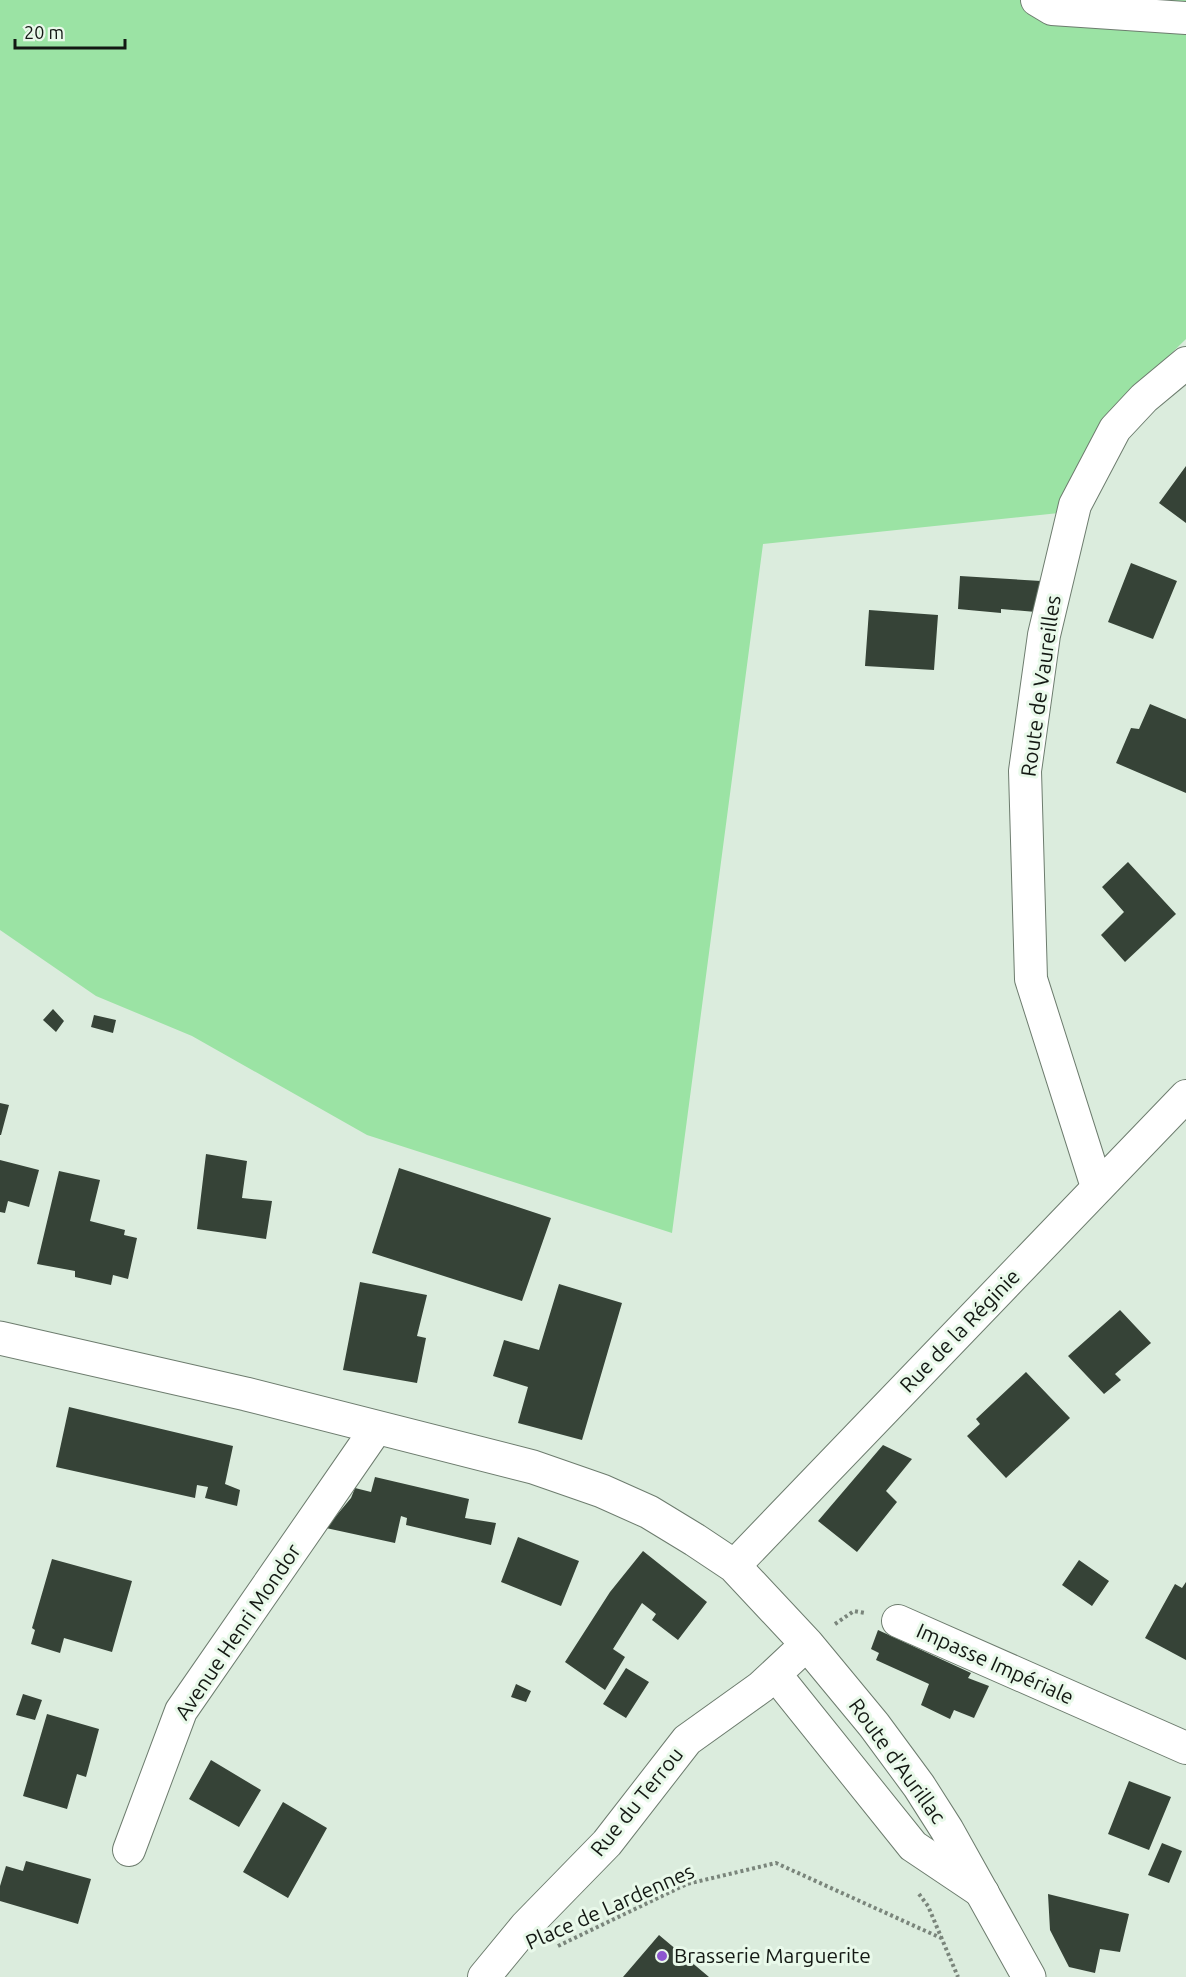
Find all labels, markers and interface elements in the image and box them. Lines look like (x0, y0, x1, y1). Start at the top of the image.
scale bar (15, 12, 124, 50)
text: 20 m (24, 22, 64, 42)
street label: Route de Vaureilles (1015, 594, 1065, 778)
street label: Rue de la Réginie (894, 1264, 1024, 1397)
street label: Avenue Henri Mondor (169, 1539, 305, 1724)
street label: Impasse Impériale (913, 1618, 1078, 1709)
street label: Route d'Aurillac (845, 1693, 951, 1828)
street label: Rue du Terrou (585, 1742, 687, 1861)
street label: Place de Lardennes (522, 1858, 697, 1954)
place label: Brasserie Marguerite (674, 1943, 871, 1967)
marker: Brasserie Marguerite (655, 1949, 669, 1963)

